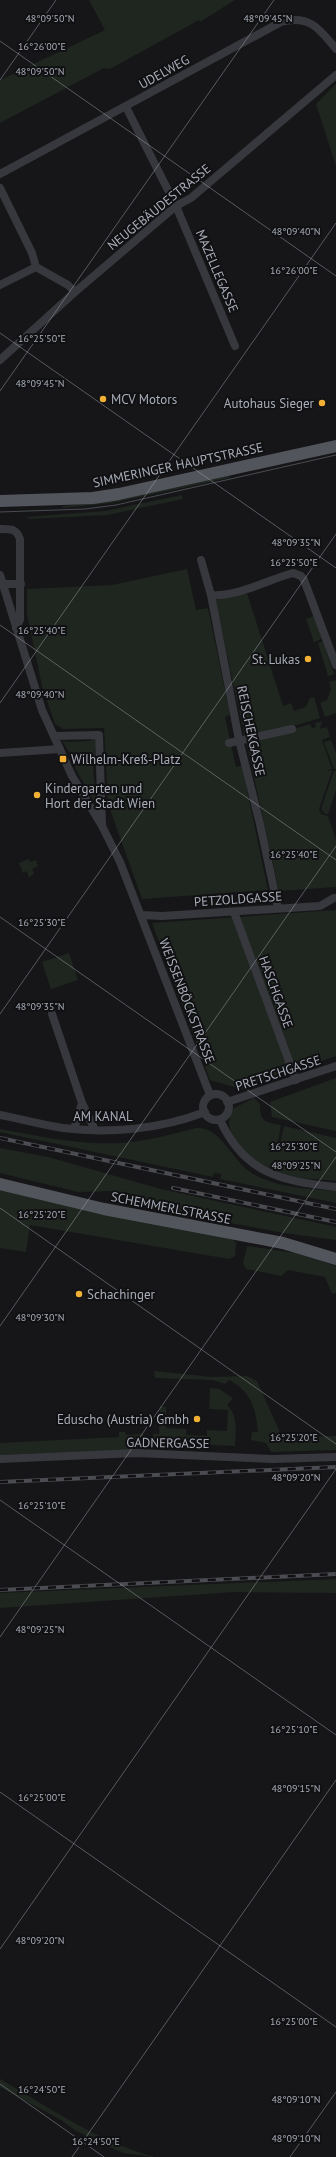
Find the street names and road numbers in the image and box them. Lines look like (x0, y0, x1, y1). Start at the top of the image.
street label: UDELWEG (136, 51, 192, 93)
street label: NEUGEBÄUDESTRASSE (104, 160, 214, 254)
street label: MAZELLEGASSE (192, 227, 242, 315)
street label: SIMMERINGER HAUPTSTRASSE (91, 439, 265, 491)
street label: REISCHEKGASSE (233, 684, 269, 778)
street label: PETZOLDGASSE (193, 887, 283, 911)
street label: WEISSENBÖCKSTRASSE (155, 936, 219, 1066)
street label: HASCHGASSE (255, 954, 297, 1031)
street label: PRETSCHGASSE (233, 1051, 323, 1095)
street label: AM KANAL (73, 1108, 133, 1125)
street label: SCHEMMERLSTRASSE (110, 1188, 232, 1228)
street label: GADNERGASSE (126, 1434, 210, 1452)

